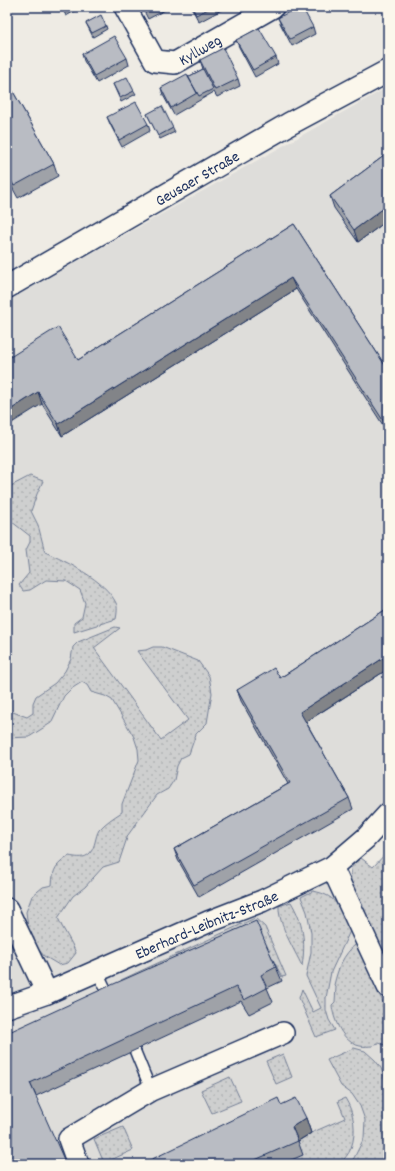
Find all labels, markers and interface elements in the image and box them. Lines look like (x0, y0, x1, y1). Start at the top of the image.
street label: Kyllweg (175, 30, 226, 73)
street label: Geusaer Straße (151, 146, 244, 213)
street label: Eberhard-Leibnitz-Straße (132, 886, 283, 967)

